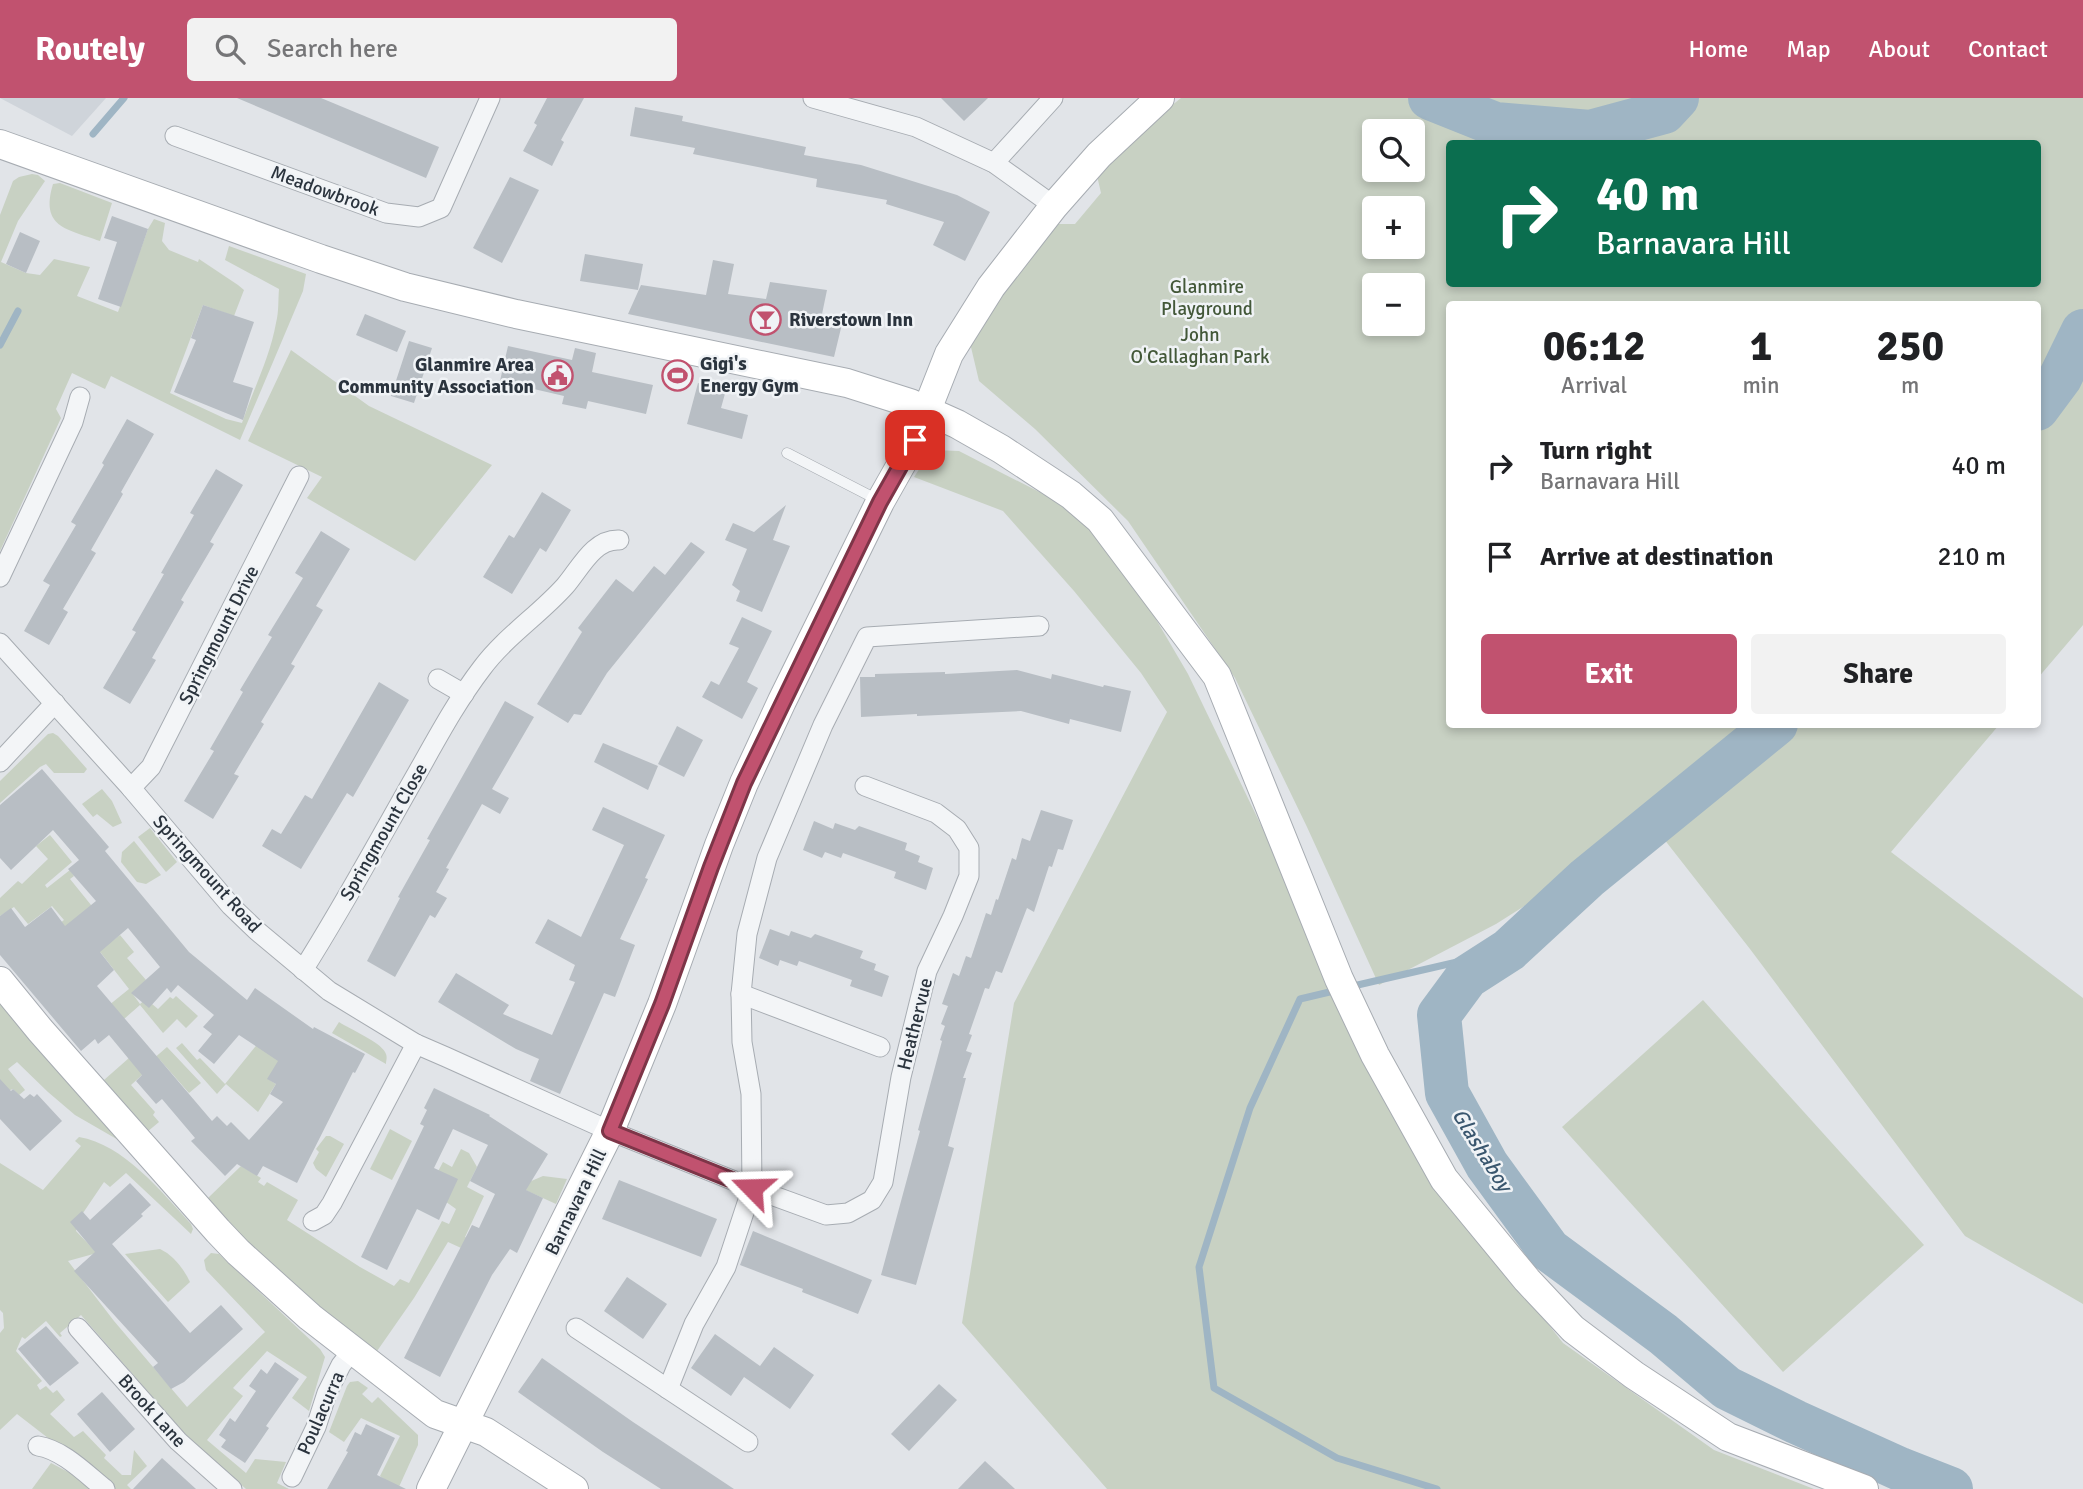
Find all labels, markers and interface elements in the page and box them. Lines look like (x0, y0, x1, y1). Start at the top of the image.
search box (187, 18, 677, 81)
text: Routely (35, 29, 145, 70)
icon: search (211, 30, 249, 68)
text: Search here (267, 33, 398, 65)
text: Home (1688, 34, 1748, 64)
text: Map (1786, 34, 1831, 64)
text: About (1869, 34, 1930, 64)
text: Contact (1968, 34, 2048, 64)
map controls (1362, 119, 1425, 336)
button: search (1362, 119, 1425, 182)
street label: Meadowbrook (267, 160, 383, 222)
text: 40 m (1596, 164, 1699, 224)
icon: right (1481, 168, 1572, 259)
button: + (1362, 196, 1425, 259)
text: Barnavara Hill (1596, 224, 1791, 263)
button: − (1362, 273, 1425, 336)
park label: Glanmire Playground (1161, 275, 1253, 321)
bar icon: Riverstown Inn (749, 303, 783, 337)
place label: Riverstown Inn (789, 308, 913, 332)
text: 06:12 (1543, 321, 1646, 372)
text: 1 (1750, 321, 1772, 372)
text: 250 (1876, 321, 1944, 372)
park label: John O'Callaghan Park (1131, 323, 1270, 369)
place label: Gigi's Energy Gym (700, 352, 799, 398)
place label: Glanmire Area Community Association (338, 353, 534, 399)
sports icon: Gigi's Energy Gym (660, 358, 694, 392)
public building icon: Glanmire Area Community Association (540, 359, 574, 393)
text: Arrival (1561, 371, 1627, 400)
text: min (1742, 371, 1780, 400)
text: m (1901, 371, 1919, 400)
pin (885, 410, 945, 470)
icon: arrive (896, 421, 934, 459)
text: Turn right (1540, 435, 1652, 467)
icon: right (1481, 447, 1519, 485)
text: 40 m (1951, 450, 2006, 482)
text: Barnavara Hill (1540, 467, 1680, 496)
icon: arrive (1481, 538, 1519, 576)
text: Arrive at destination (1540, 541, 1773, 573)
text: 210 m (1937, 541, 2006, 573)
street label: Springmount Drive (174, 562, 264, 708)
button: Exit (1481, 634, 1737, 714)
button: Share (1751, 634, 2006, 714)
street label: Springmount Close (335, 759, 433, 905)
street label: Springmount Road (148, 810, 266, 938)
street label: Heathervue (892, 975, 938, 1073)
water label: Glashaboy (1446, 1104, 1519, 1199)
street label: Barnavara Hill (540, 1145, 612, 1259)
position arrow (715, 1151, 789, 1225)
street label: Poulacurra (292, 1368, 350, 1458)
street label: Brook Lane (113, 1369, 191, 1453)

